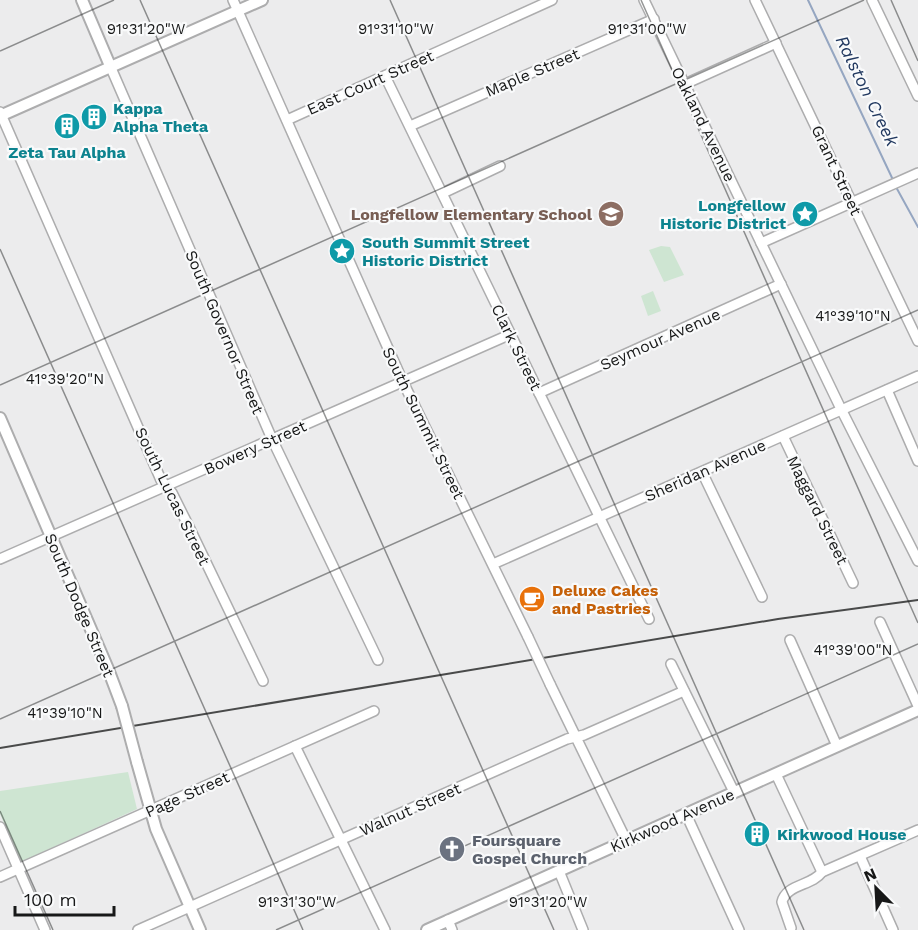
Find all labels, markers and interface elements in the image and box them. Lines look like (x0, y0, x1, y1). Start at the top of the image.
text: 91°31'20"W (107, 20, 185, 38)
text: 91°31'10"W (358, 20, 434, 38)
text: 91°31'00"W (607, 20, 687, 38)
water label: Ralston Creek (832, 32, 904, 151)
street label: Maple Street (482, 44, 582, 101)
street label: East Court Street (304, 46, 437, 119)
street label: Oakland Avenue (668, 64, 740, 185)
place label: Kappa Alpha Theta (113, 99, 209, 136)
building icon: Kappa Alpha Theta (79, 102, 109, 132)
building icon: Zeta Tau Alpha (52, 111, 82, 141)
street label: Grant Street (807, 122, 866, 218)
place label: Zeta Tau Alpha (8, 143, 126, 162)
place label: Longfellow Historic District (660, 196, 787, 233)
school or university icon: Longfellow Elementary School (596, 199, 626, 229)
place icon: Longfellow Historic District (790, 199, 820, 229)
place label: Longfellow Elementary School (351, 205, 593, 224)
place label: South Summit Street Historic District (362, 233, 530, 270)
place icon: South Summit Street Historic District (327, 236, 357, 266)
street label: South Governor Street (181, 247, 268, 417)
street label: Clark Street (487, 301, 546, 394)
street label: Seymour Avenue (597, 304, 723, 375)
text: 41°39'10"N (815, 307, 891, 325)
street label: South Summit Street (378, 344, 469, 503)
text: 41°39'20"N (26, 370, 104, 388)
street label: Bowery Street (201, 416, 310, 479)
street label: South Lucas Street (131, 424, 214, 569)
street label: Sheridan Avenue (642, 435, 769, 506)
street label: Maggard Street (783, 453, 852, 568)
street label: South Dodge Street (41, 530, 119, 680)
place label: Deluxe Cakes and Pastries (552, 581, 659, 618)
cafe icon: Deluxe Cakes and Pastries (517, 584, 547, 614)
text: 41°39'00"N (814, 641, 892, 659)
text: 41°39'10"N (27, 704, 103, 722)
street label: Page Street (142, 767, 233, 821)
street label: Walnut Street (357, 779, 464, 840)
street label: Kirkwood Avenue (607, 785, 737, 856)
building icon: Kirkwood House (742, 819, 772, 849)
place label: Kirkwood House (777, 825, 907, 844)
place label: Foursquare Gospel Church (472, 831, 587, 868)
church icon: Foursquare Gospel Church (437, 834, 467, 864)
north arrow (846, 858, 906, 918)
text: N (861, 864, 879, 886)
scale bar (15, 879, 114, 917)
text: 100 m (24, 889, 77, 910)
text: 91°31'30"W (258, 893, 336, 911)
text: 91°31'20"W (509, 893, 587, 911)

